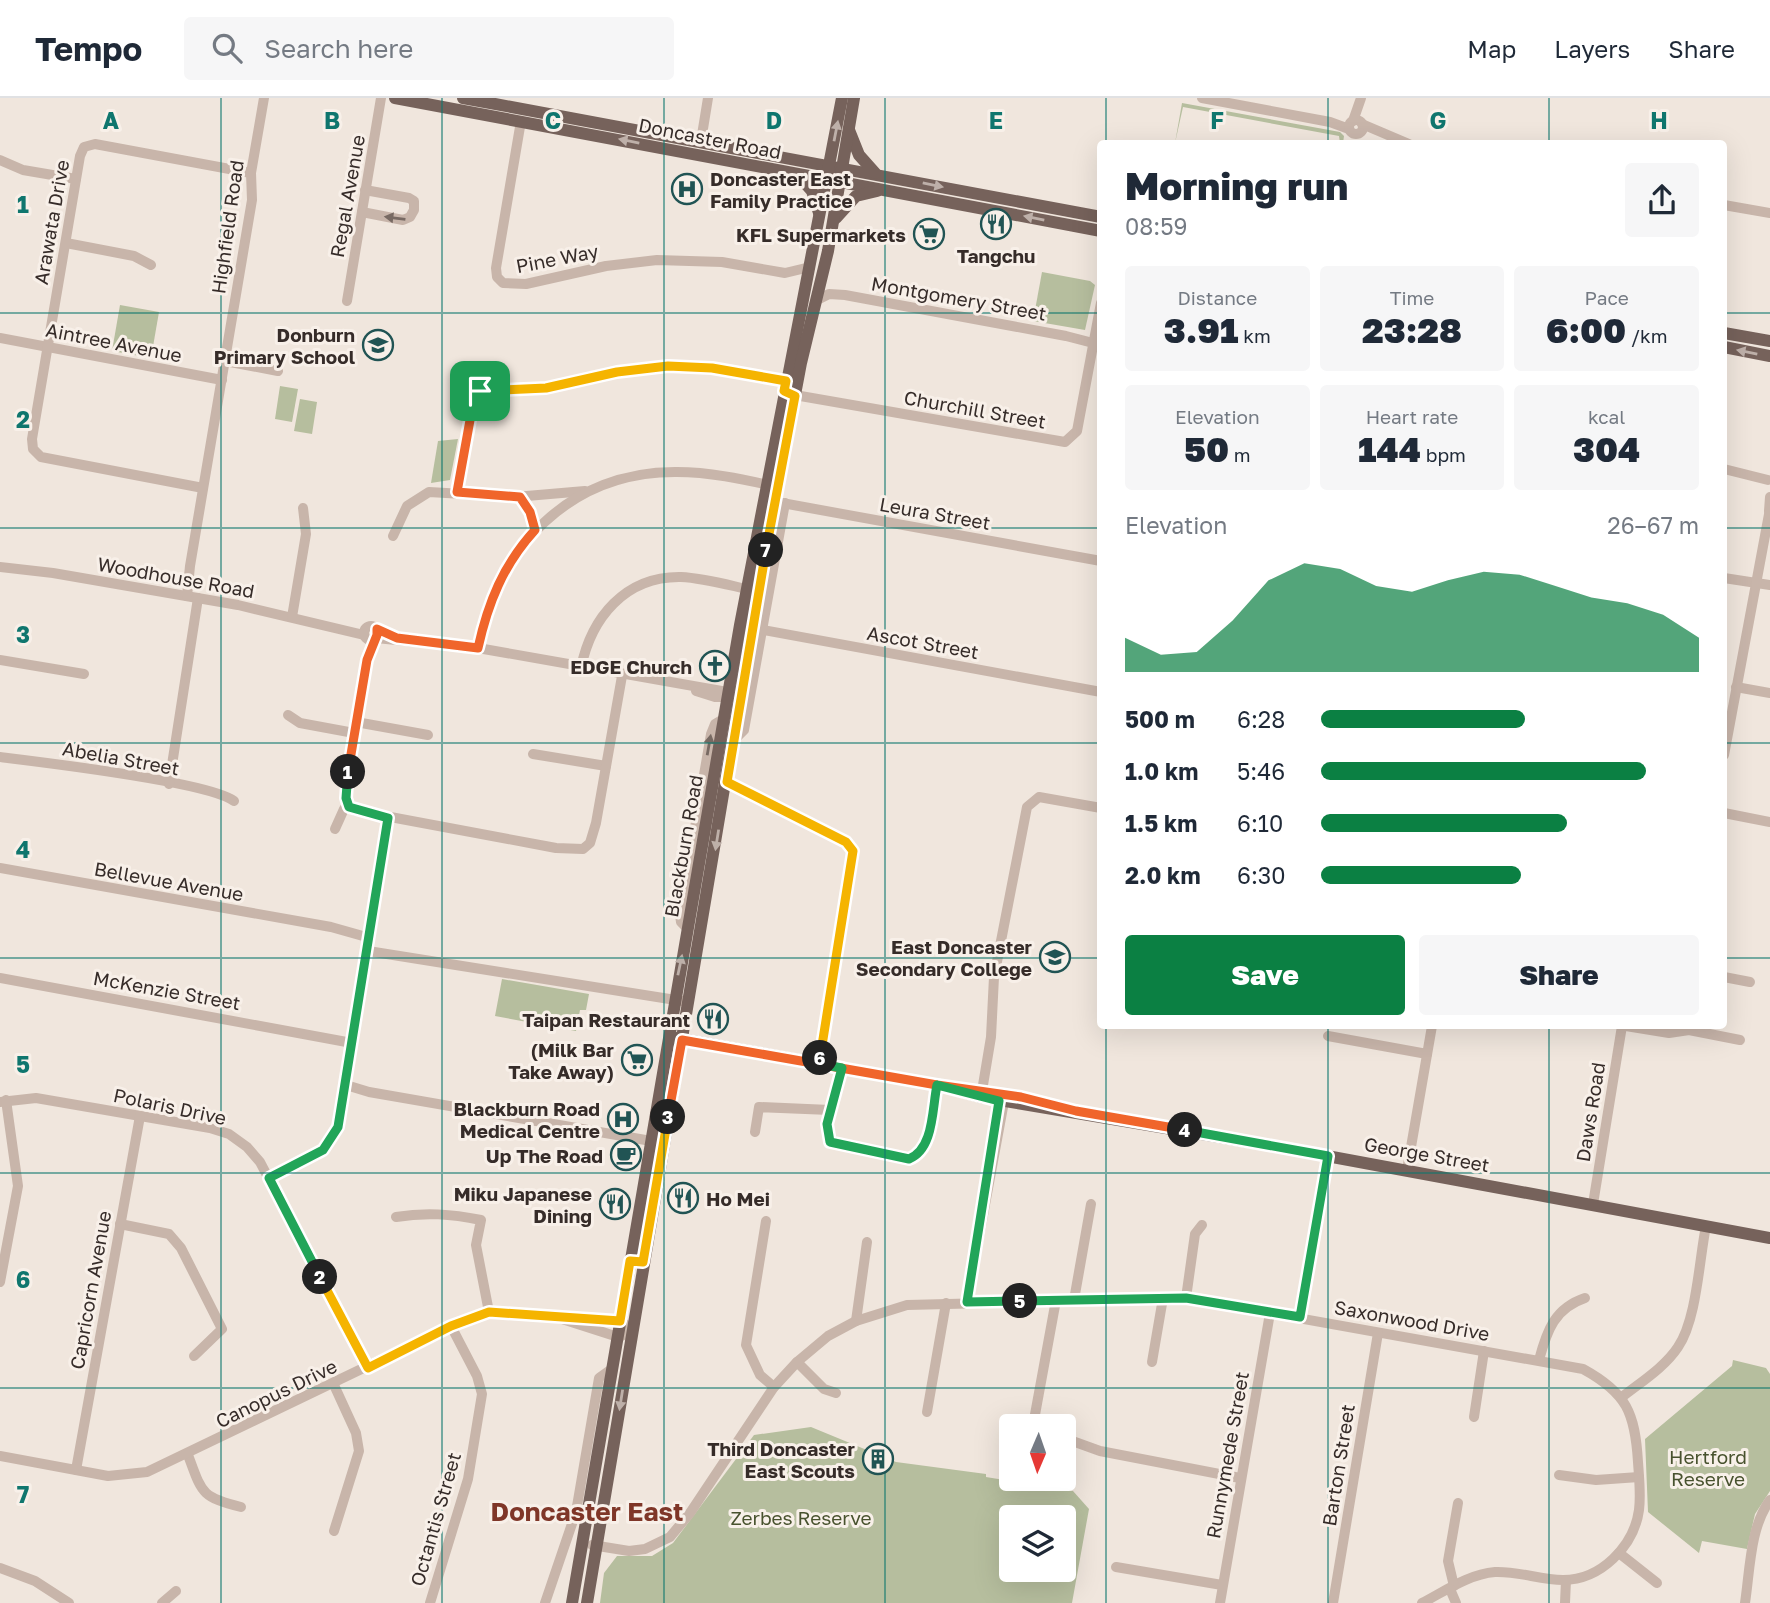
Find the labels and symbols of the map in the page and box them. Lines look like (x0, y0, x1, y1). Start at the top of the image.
text: A (103, 106, 120, 134)
text: B (324, 106, 340, 134)
text: C (545, 106, 561, 134)
text: E (989, 106, 1003, 134)
text: F (1210, 106, 1224, 134)
text: G (1430, 106, 1446, 134)
text: H (1650, 106, 1668, 134)
street label: Doncaster Road (637, 113, 783, 163)
one-way arrow (830, 120, 841, 142)
street label: Regal Avenue (325, 133, 369, 259)
one-way arrow (618, 135, 640, 146)
street label: Arawata Drive (29, 158, 73, 286)
street label: Highfield Road (206, 159, 248, 295)
place label: Doncaster East Family Practice (710, 167, 853, 212)
hospital icon: Doncaster East Family Practice (670, 172, 704, 206)
one-way arrow (922, 179, 944, 190)
text: 1 (17, 190, 29, 218)
restaurant icon: Tangchu (979, 207, 1013, 241)
one-way arrow (384, 212, 406, 223)
one-way arrow (1023, 212, 1045, 223)
supermarket icon: KFL Supermarkets (912, 217, 946, 251)
place label: KFL Supermarkets (736, 223, 906, 246)
street label: Pine Way (514, 239, 601, 277)
place label: Tangchu (957, 244, 1035, 267)
street label: Montgomery Street (870, 271, 1048, 325)
street label: Aintree Avenue (44, 318, 184, 366)
place label: Donburn Primary School (214, 323, 355, 368)
school or university icon: Donburn Primary School (361, 328, 395, 362)
one-way arrow (1736, 346, 1758, 357)
pin (450, 361, 510, 421)
street label: Churchill Street (902, 385, 1048, 433)
text: 2 (16, 405, 30, 433)
street label: Leura Street (878, 492, 992, 534)
pin: 7 (748, 532, 784, 568)
street label: Woodhouse Road (96, 552, 256, 602)
text: 3 (16, 620, 30, 648)
street label: Ascot Street (865, 621, 981, 663)
church icon: EDGE Church (698, 649, 732, 683)
place label: EDGE Church (570, 655, 692, 678)
one-way arrow (704, 734, 715, 756)
street label: Abelia Street (61, 736, 181, 780)
pin: 1 (330, 754, 366, 790)
street label: Blackburn Road (659, 773, 707, 919)
one-way arrow (711, 829, 722, 851)
text: 4 (16, 835, 30, 863)
street label: Bellevue Avenue (92, 857, 246, 905)
place label: East Doncaster Secondary College (856, 935, 1033, 980)
school or university icon: East Doncaster Secondary College (1038, 940, 1072, 974)
one-way arrow (675, 954, 686, 976)
street label: McKenzie Street (92, 966, 242, 1014)
restaurant icon: Taipan Restaurant (696, 1002, 730, 1036)
place label: Taipan Restaurant (522, 1008, 690, 1031)
place label: (Milk Bar Take Away) (508, 1038, 615, 1083)
pin: 6 (802, 1040, 838, 1076)
supermarket icon: (Milk Bar Take Away) (620, 1043, 654, 1077)
text: 5 (16, 1050, 30, 1078)
street label: Daws Road (1571, 1061, 1609, 1163)
street label: Polaris Drive (111, 1083, 229, 1129)
place label: Blackburn Road Medical Centre (454, 1097, 600, 1142)
pin: 3 (650, 1100, 686, 1134)
hospital icon: Blackburn Road Medical Centre (606, 1102, 640, 1136)
pin: 4 (1168, 1112, 1202, 1148)
street label: George Street (1363, 1132, 1491, 1176)
cafe icon: Up The Road (609, 1138, 643, 1172)
place label: Up The Road (486, 1144, 603, 1167)
restaurant icon: Ho Mei (666, 1181, 700, 1215)
place label: Miku Japanese Dining (454, 1182, 592, 1227)
restaurant icon: Miku Japanese Dining (598, 1187, 632, 1221)
place label: Ho Mei (706, 1187, 770, 1210)
street label: Capricorn Avenue (65, 1209, 115, 1371)
pin: 2 (302, 1260, 338, 1294)
text: 6 (16, 1265, 30, 1293)
pin: 5 (1002, 1284, 1038, 1318)
street label: Saxonwood Drive (1333, 1295, 1491, 1345)
street label: Canopus Drive (212, 1354, 340, 1432)
street label: Runnymede Street (1201, 1370, 1253, 1540)
one-way arrow (615, 1389, 626, 1411)
street label: Barton Street (1317, 1402, 1359, 1528)
north arrow (999, 1414, 1076, 1491)
place label: Third Doncaster East Scouts (707, 1437, 856, 1482)
building icon: Third Doncaster East Scouts (861, 1442, 895, 1476)
park label: Hertford Reserve (1669, 1445, 1747, 1490)
street label: Octantis Street (405, 1450, 465, 1588)
text: 7 (17, 1480, 29, 1508)
district label: Doncaster East (491, 1496, 683, 1527)
park label: Zerbes Reserve (730, 1506, 872, 1529)

